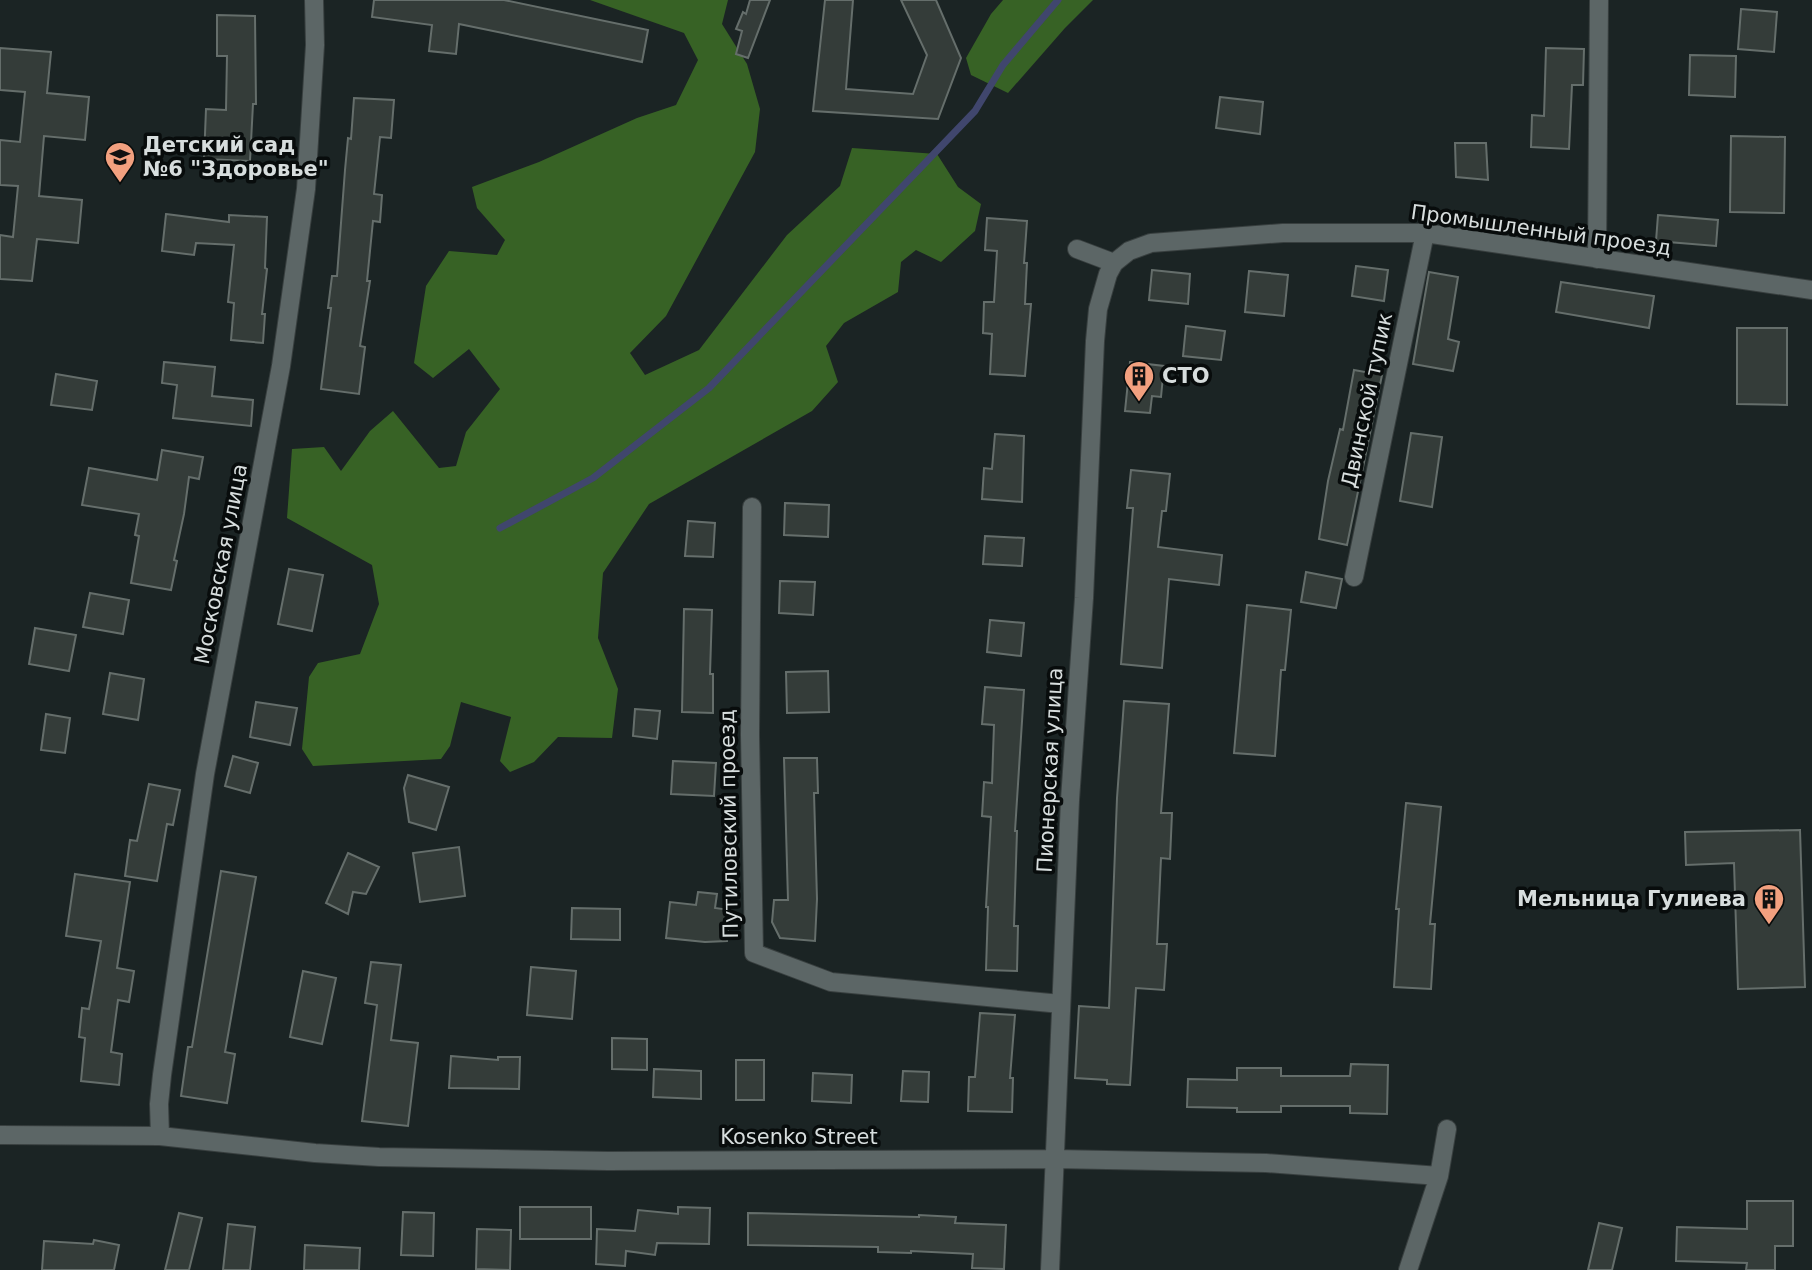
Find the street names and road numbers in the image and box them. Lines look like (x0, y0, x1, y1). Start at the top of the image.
street label: Промышленный проезд (1409, 200, 1673, 260)
street label: Двинской тупик (1337, 310, 1397, 490)
street label: Московская улица (190, 462, 252, 666)
street label: Пионерская улица (1033, 667, 1067, 873)
street label: Путиловский проезд (715, 709, 743, 939)
street label: Kosenko Street (720, 1125, 878, 1149)

